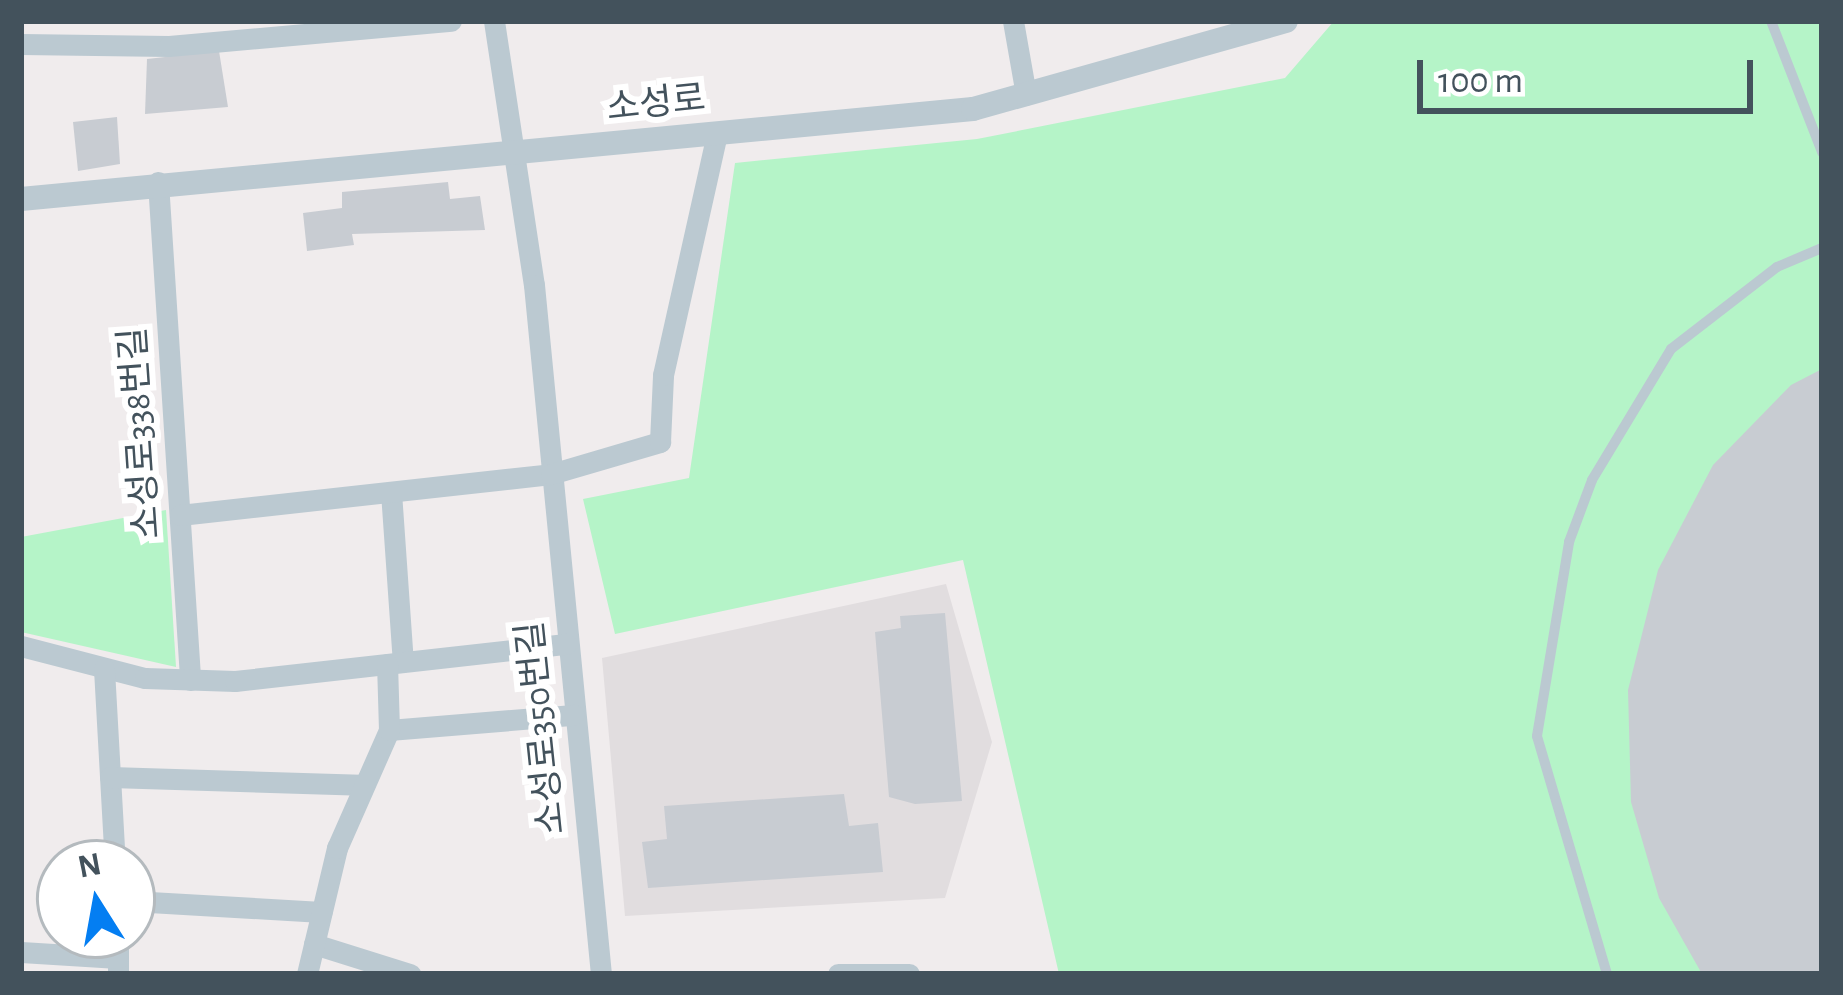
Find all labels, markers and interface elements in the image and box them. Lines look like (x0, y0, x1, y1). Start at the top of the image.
scale bar (1423, 36, 1759, 110)
text: 100 m (1438, 63, 1523, 99)
street label: 소성로 (604, 77, 708, 131)
street label: 소성로338번길 (112, 326, 170, 540)
street label: 소성로350번길 (509, 619, 575, 837)
north arrow (36, 839, 156, 959)
text: N (75, 848, 104, 885)

